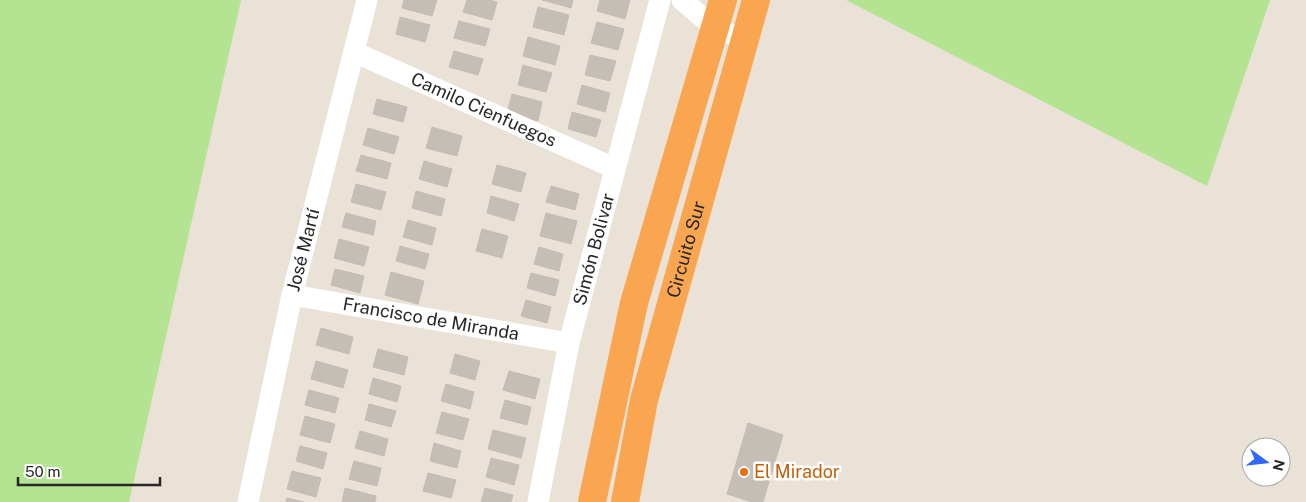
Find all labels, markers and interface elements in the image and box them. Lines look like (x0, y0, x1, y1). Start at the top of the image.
street label: Camilo Cienfuegos (408, 68, 560, 151)
street label: Simón Bolivar (568, 191, 618, 307)
street label: Circuito Sur (662, 199, 709, 300)
street label: José Martí (282, 206, 324, 294)
street label: Francisco de Miranda (341, 293, 521, 344)
north arrow (1241, 437, 1291, 487)
scale bar (18, 454, 160, 486)
text: N (1269, 458, 1288, 473)
place label: El Mirador (754, 461, 840, 482)
text: 50 m (25, 463, 60, 480)
marker: El Mirador (738, 466, 750, 478)

